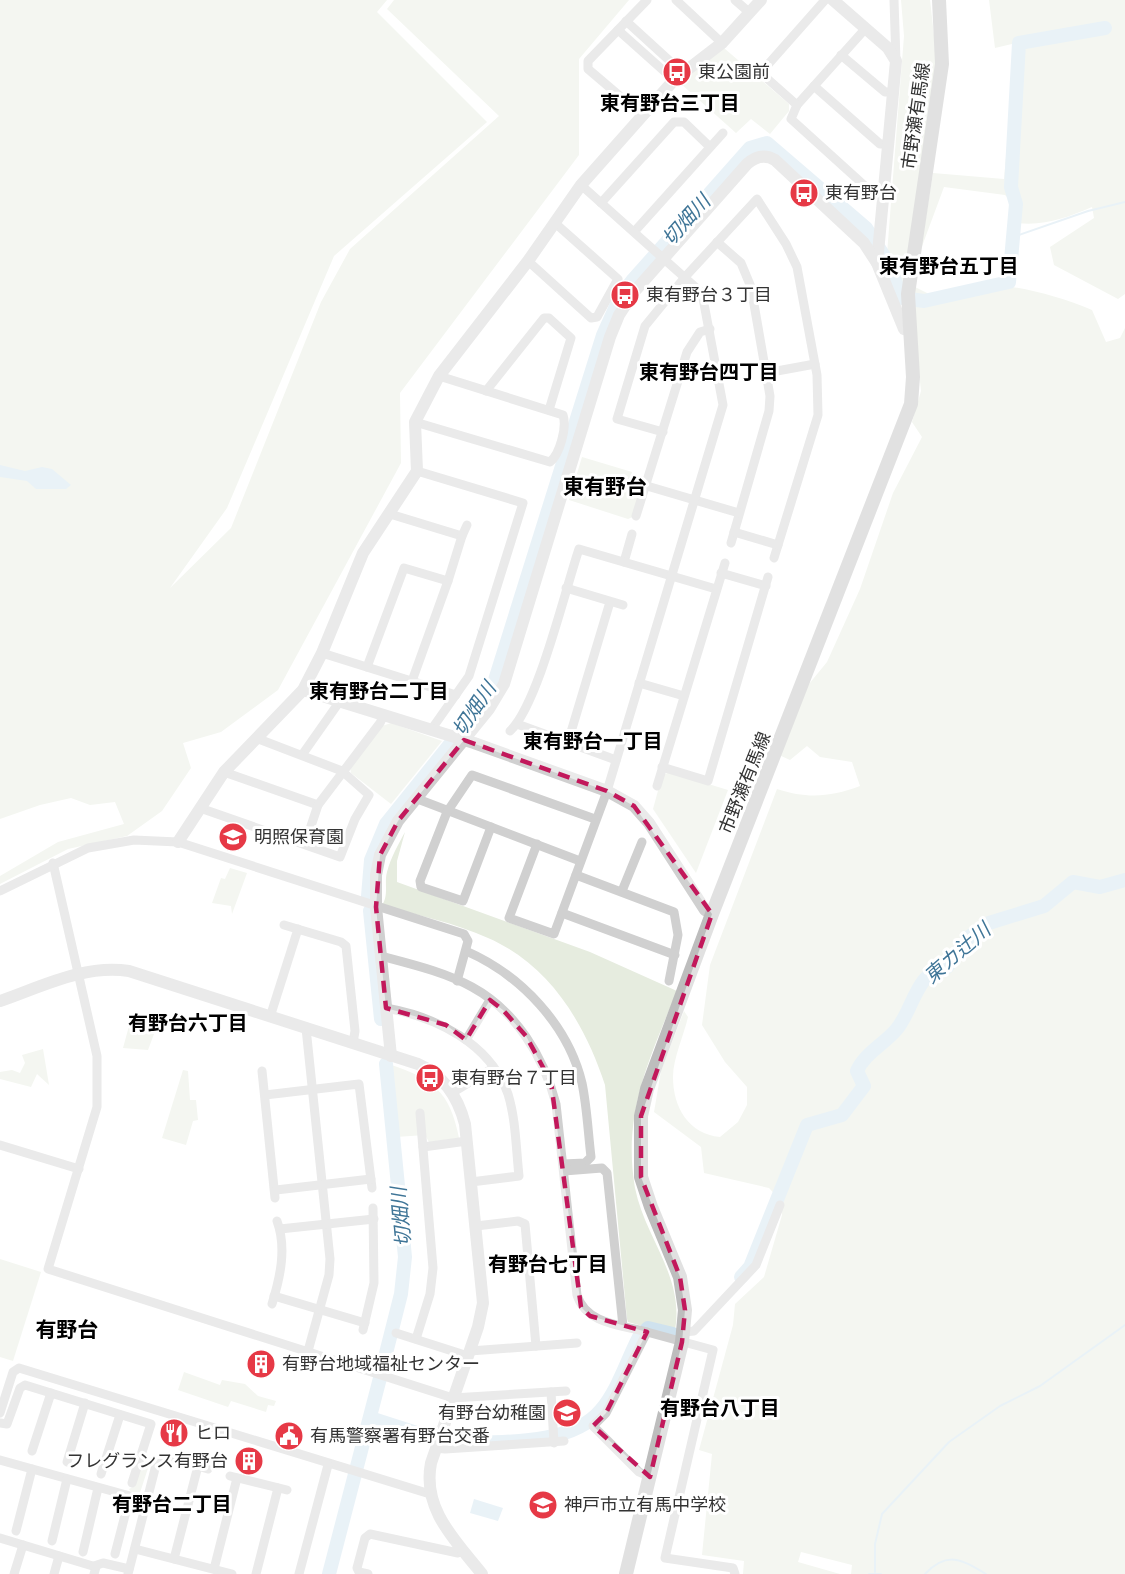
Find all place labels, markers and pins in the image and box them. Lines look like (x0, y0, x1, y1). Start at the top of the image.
bus stop icon: 東公園前 (661, 56, 693, 88)
place label: 東公園前 (698, 61, 770, 83)
bus stop icon: 東有野台 (788, 177, 820, 209)
place label: 東有野台 (825, 182, 897, 204)
bus stop icon: 東有野台３丁目 (609, 279, 641, 311)
place label: 東有野台３丁目 (646, 284, 772, 306)
school or university icon: 明照保育園 (217, 821, 249, 853)
place label: 明照保育園 (254, 826, 344, 848)
bus stop icon: 東有野台７丁目 (414, 1062, 446, 1094)
place label: 東有野台７丁目 (451, 1067, 577, 1089)
building icon: 有野台地域福祉センター (245, 1348, 277, 1380)
place label: 有野台地域福祉センター (282, 1353, 480, 1375)
school or university icon: 有野台幼稚園 (551, 1397, 583, 1429)
place label: 有野台幼稚園 (438, 1402, 546, 1424)
restaurant icon: ヒロ (158, 1417, 190, 1449)
public building icon: 有馬警察署有野台交番 (273, 1420, 305, 1452)
place label: ヒロ (195, 1422, 231, 1444)
place label: 有馬警察署有野台交番 (310, 1425, 490, 1447)
building icon: フレグランス有野台 (233, 1445, 265, 1477)
place label: フレグランス有野台 (66, 1450, 228, 1472)
school or university icon: 神戸市立有馬中学校 (527, 1489, 559, 1521)
place label: 神戸市立有馬中学校 (564, 1494, 726, 1516)

